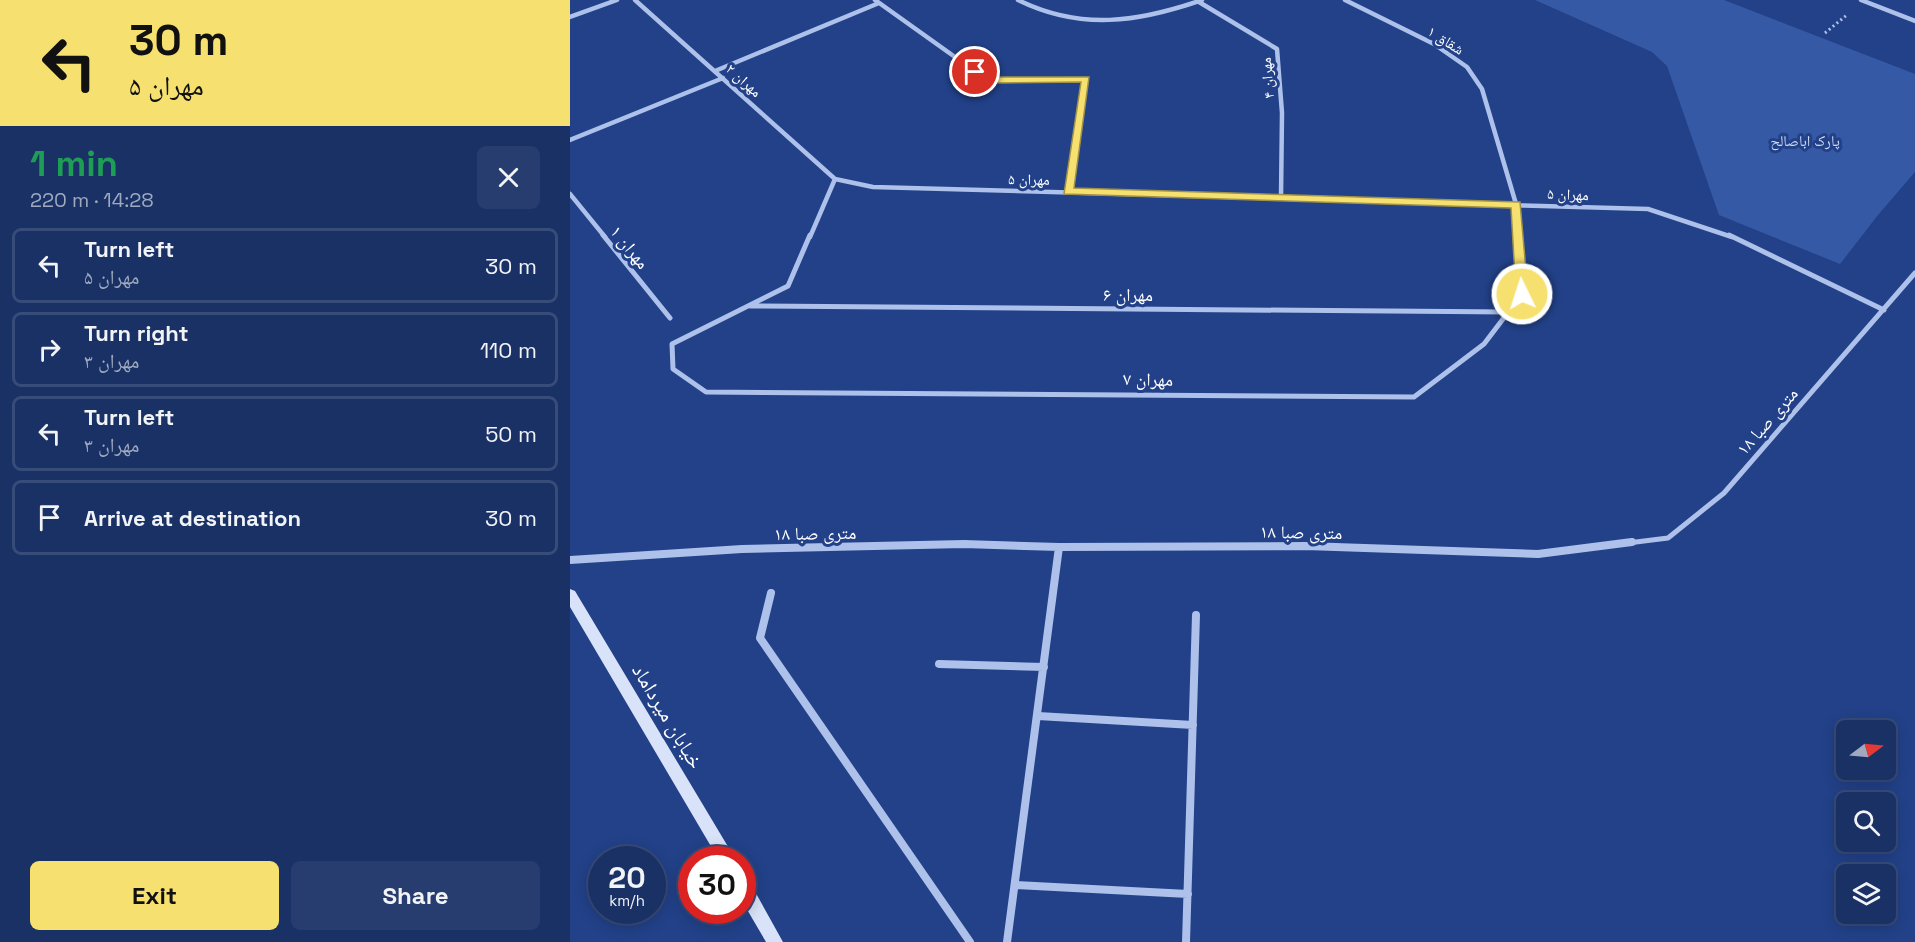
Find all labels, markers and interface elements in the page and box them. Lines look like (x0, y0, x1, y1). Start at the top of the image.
text: 30 m (129, 14, 228, 67)
street label: شقاق ۱ (1424, 21, 1468, 60)
icon: left (30, 24, 108, 102)
pin (949, 46, 1000, 97)
icon: arrive (958, 55, 991, 88)
street label: مهران ۴ (1256, 56, 1279, 100)
street label: مهران ۲ (722, 59, 766, 102)
text: مهران ۵ (129, 68, 204, 103)
park label: پارک اباصالح (1770, 131, 1840, 151)
text: 1 min (30, 141, 118, 187)
button: close (477, 146, 540, 209)
street label: مهران ۵ (1008, 169, 1050, 190)
street label: مهران ۵ (1547, 184, 1589, 205)
text: 220 m · 14:28 (30, 187, 154, 213)
street label: مهران ۱ (605, 220, 655, 274)
text: Turn left (84, 235, 174, 263)
icon: left (33, 249, 66, 282)
text: 30 m (485, 252, 537, 280)
position arrow (1490, 262, 1554, 326)
text: مهران ۵ (84, 264, 139, 290)
street label: مهران ۶ (1103, 283, 1153, 306)
text: Turn right (84, 319, 189, 347)
icon: right (33, 333, 66, 366)
text: 110 m (480, 336, 537, 364)
text: مهران ۳ (84, 348, 139, 374)
street label: مهران ۷ (1123, 367, 1173, 391)
street label: متری صبا ۱۸ (1731, 382, 1803, 460)
text: Turn left (84, 403, 174, 431)
icon: left (33, 417, 66, 450)
text: 50 m (485, 420, 537, 448)
text: مهران ۳ (84, 432, 139, 458)
icon: arrive (33, 501, 66, 534)
text: Arrive at destination (84, 504, 301, 532)
text: 30 m (485, 504, 537, 532)
street label: متری صبا ۱۸ (1260, 520, 1342, 544)
street label: متری صبا ۱۸ (774, 521, 856, 545)
street label: خیابان میرداماد (626, 659, 710, 773)
north arrow (1836, 720, 1896, 780)
map controls (1836, 720, 1896, 924)
button: search (1836, 792, 1896, 852)
speed limit sign: 30 (678, 846, 756, 924)
text: 20 (608, 858, 646, 897)
button: Exit (30, 861, 279, 930)
button: Share (291, 861, 540, 930)
button: layers (1836, 864, 1896, 924)
text: km/h (609, 891, 645, 910)

